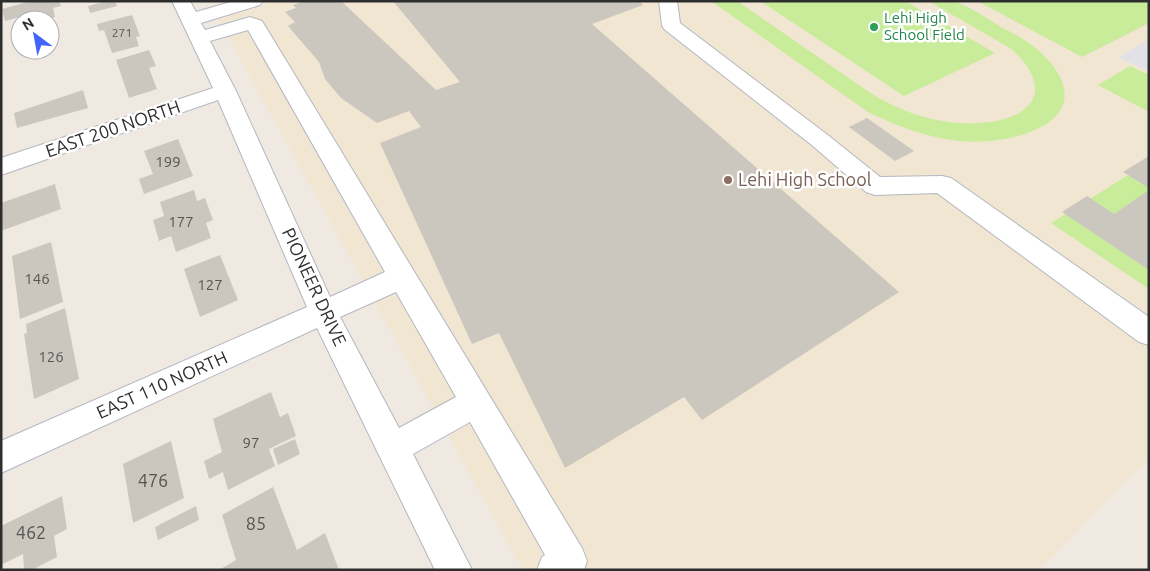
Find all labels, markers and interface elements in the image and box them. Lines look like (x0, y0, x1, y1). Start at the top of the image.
place label: Lehi High School Field (884, 9, 965, 43)
north arrow (10, 10, 60, 60)
text: N (19, 14, 37, 34)
marker: Lehi High School Field (868, 21, 880, 33)
house number: 271 (112, 26, 132, 39)
street label: EAST 200 NORTH (43, 96, 183, 160)
house number: 199 (155, 153, 181, 170)
place label: Lehi High School (738, 169, 872, 189)
marker: Lehi High School (722, 174, 734, 186)
house number: 177 (168, 213, 194, 230)
street label: PIONEER DRIVE (279, 224, 351, 349)
house number: 146 (24, 270, 50, 287)
house number: 127 (197, 276, 223, 293)
street label: EAST 110 NORTH (93, 346, 230, 422)
house number: 126 (38, 348, 64, 365)
house number: 97 (243, 434, 259, 451)
house number: 476 (138, 470, 168, 490)
house number: 85 (246, 513, 266, 533)
house number: 462 (16, 522, 46, 542)

